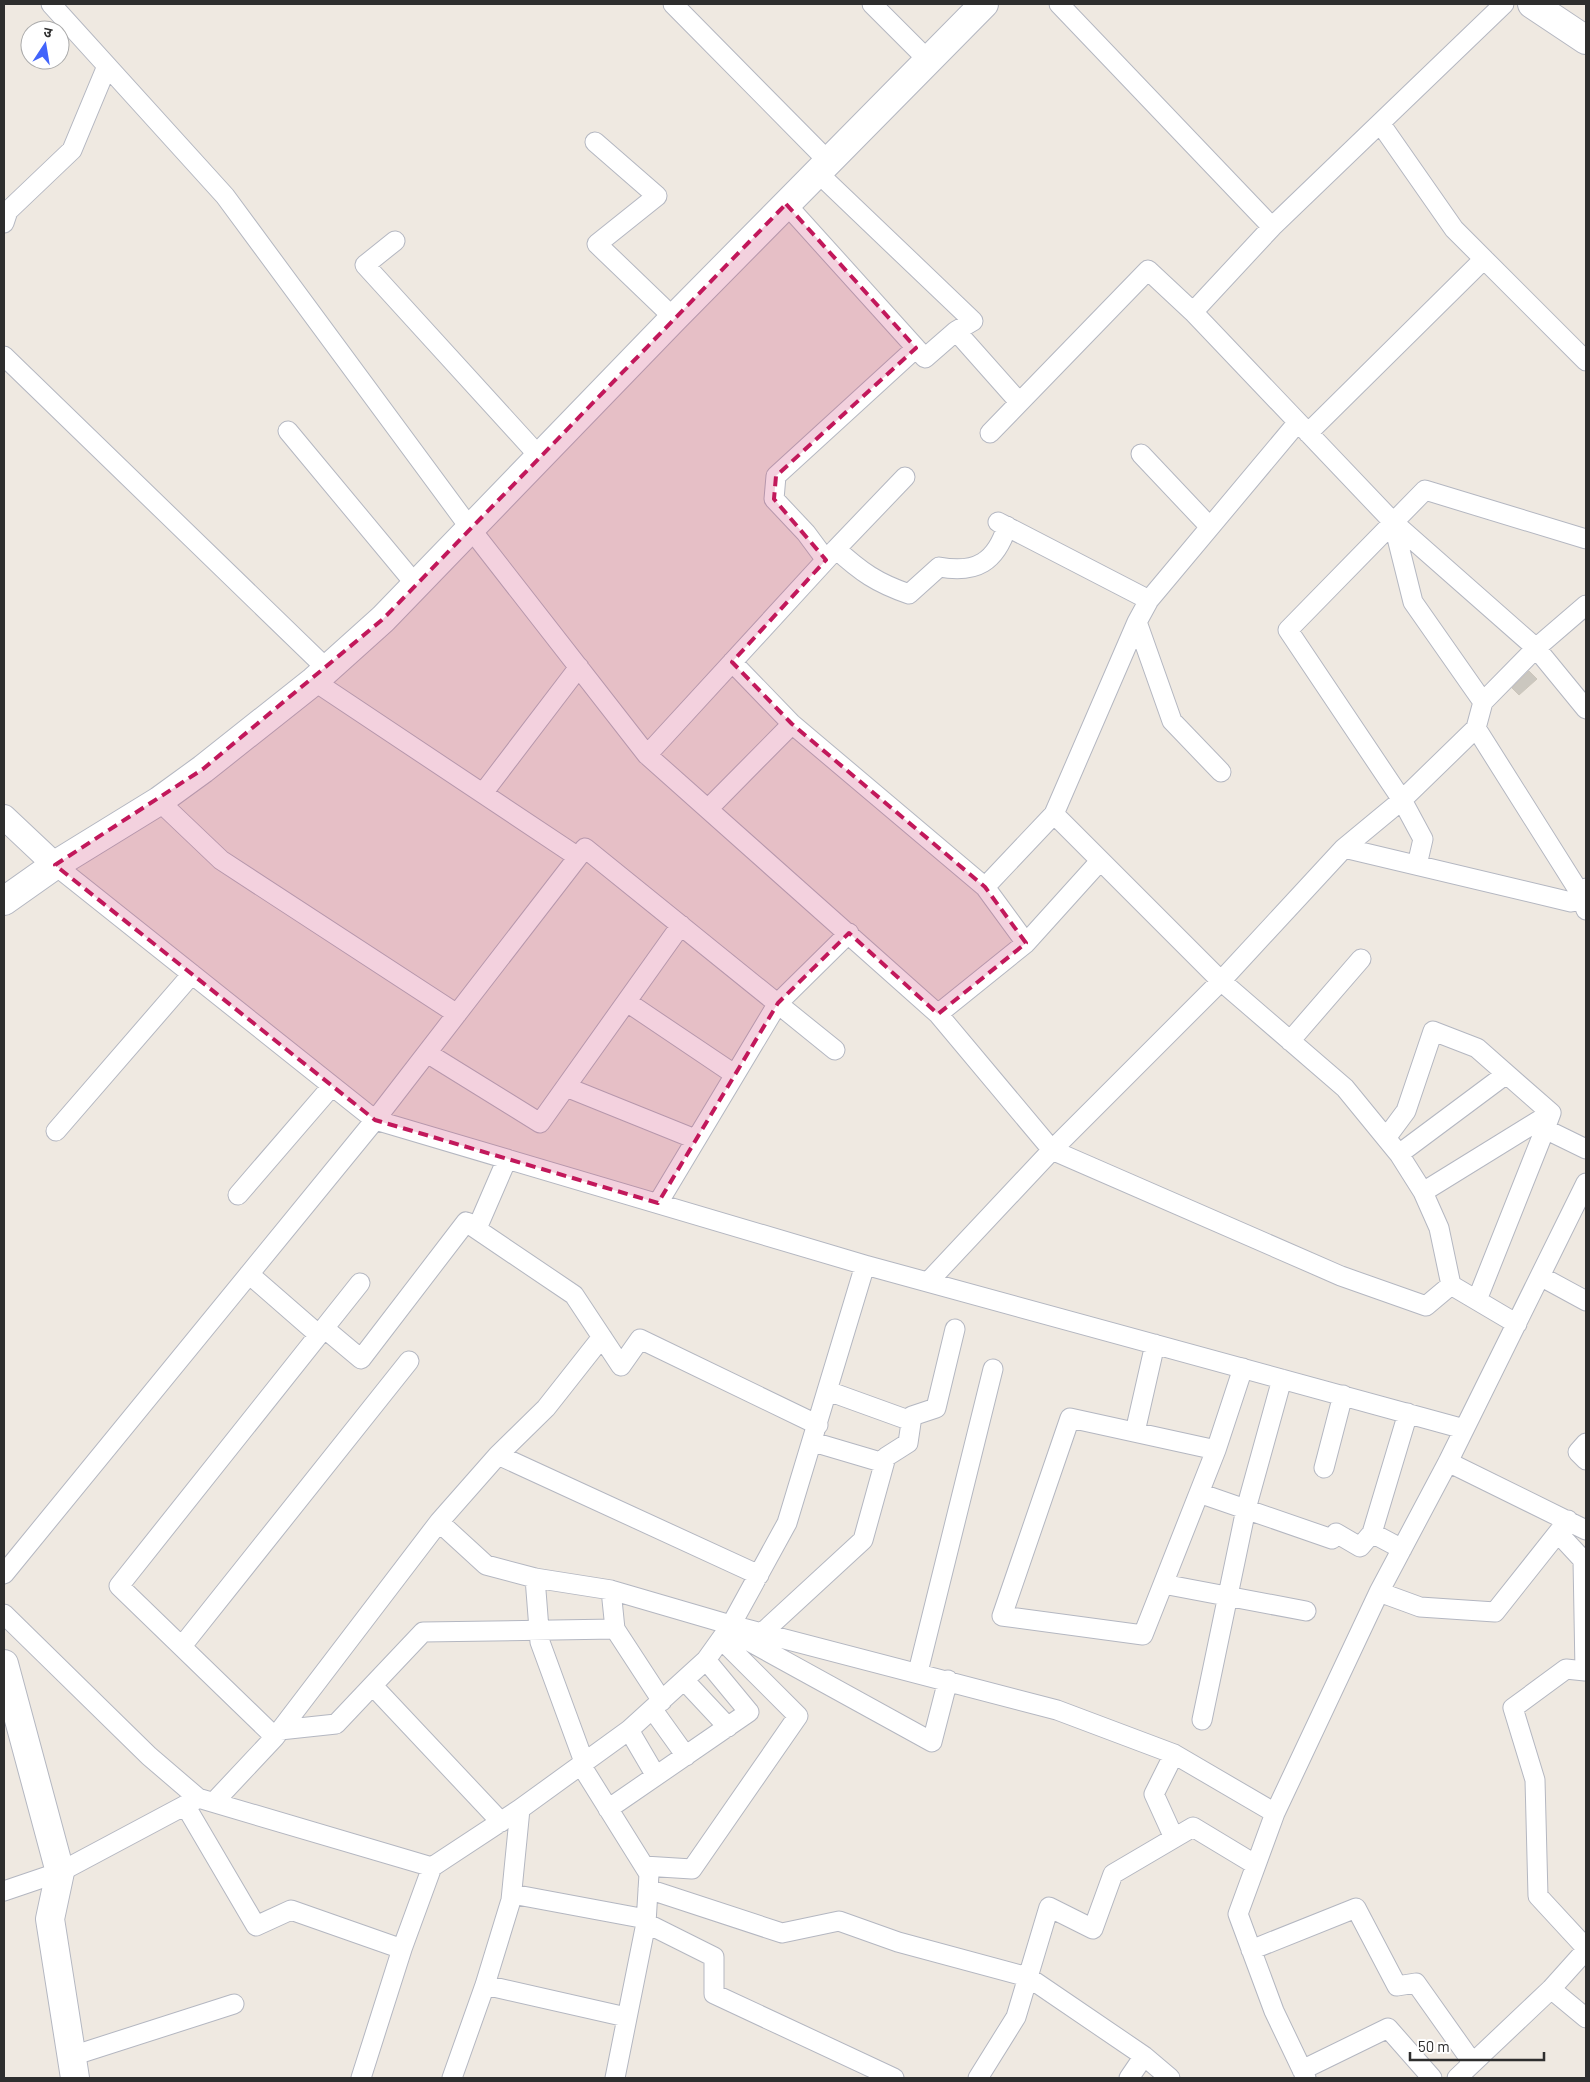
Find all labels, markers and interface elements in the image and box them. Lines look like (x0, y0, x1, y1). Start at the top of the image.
north arrow (20, 20, 70, 70)
text: उ (42, 23, 54, 41)
scale bar (1410, 2030, 1544, 2062)
text: 50 m (1418, 2037, 1450, 2055)

